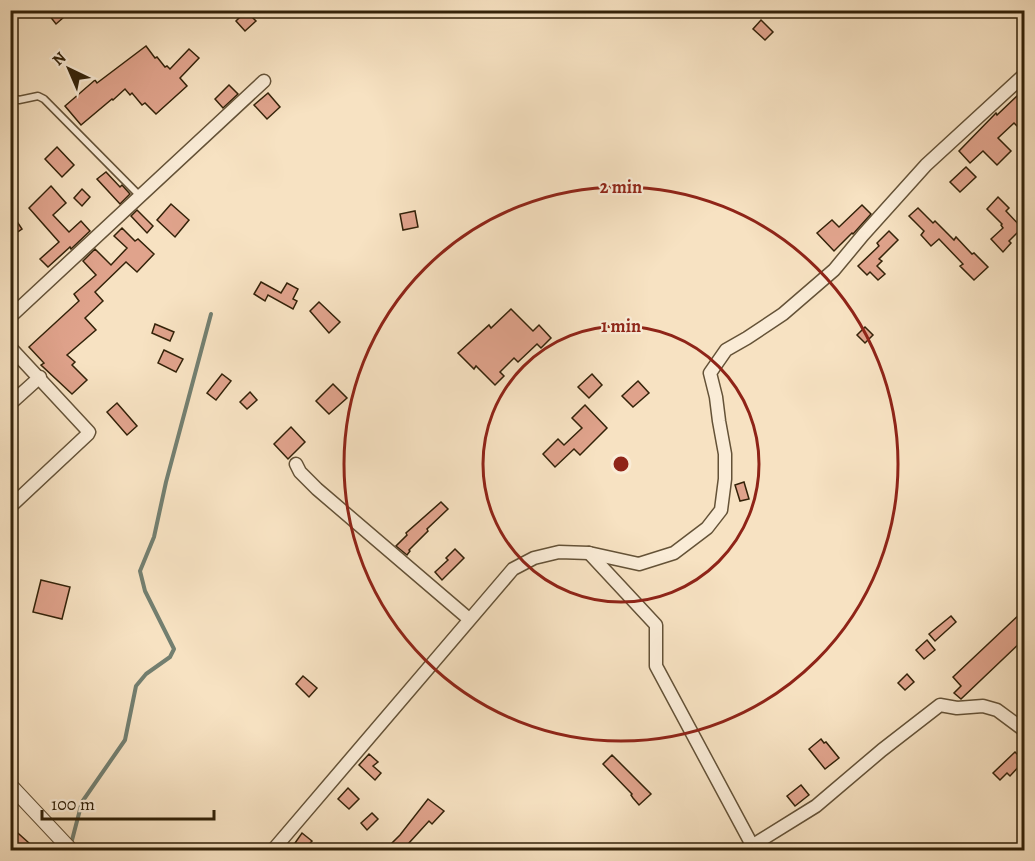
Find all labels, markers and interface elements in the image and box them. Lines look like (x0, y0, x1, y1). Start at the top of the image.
north arrow (39, 39, 99, 99)
text: N (47, 47, 71, 71)
text: 2 min (600, 175, 642, 199)
text: 1 min (601, 314, 641, 338)
centre of rings (611, 454, 631, 474)
scale bar (42, 783, 214, 821)
text: 100 m (51, 792, 95, 816)

